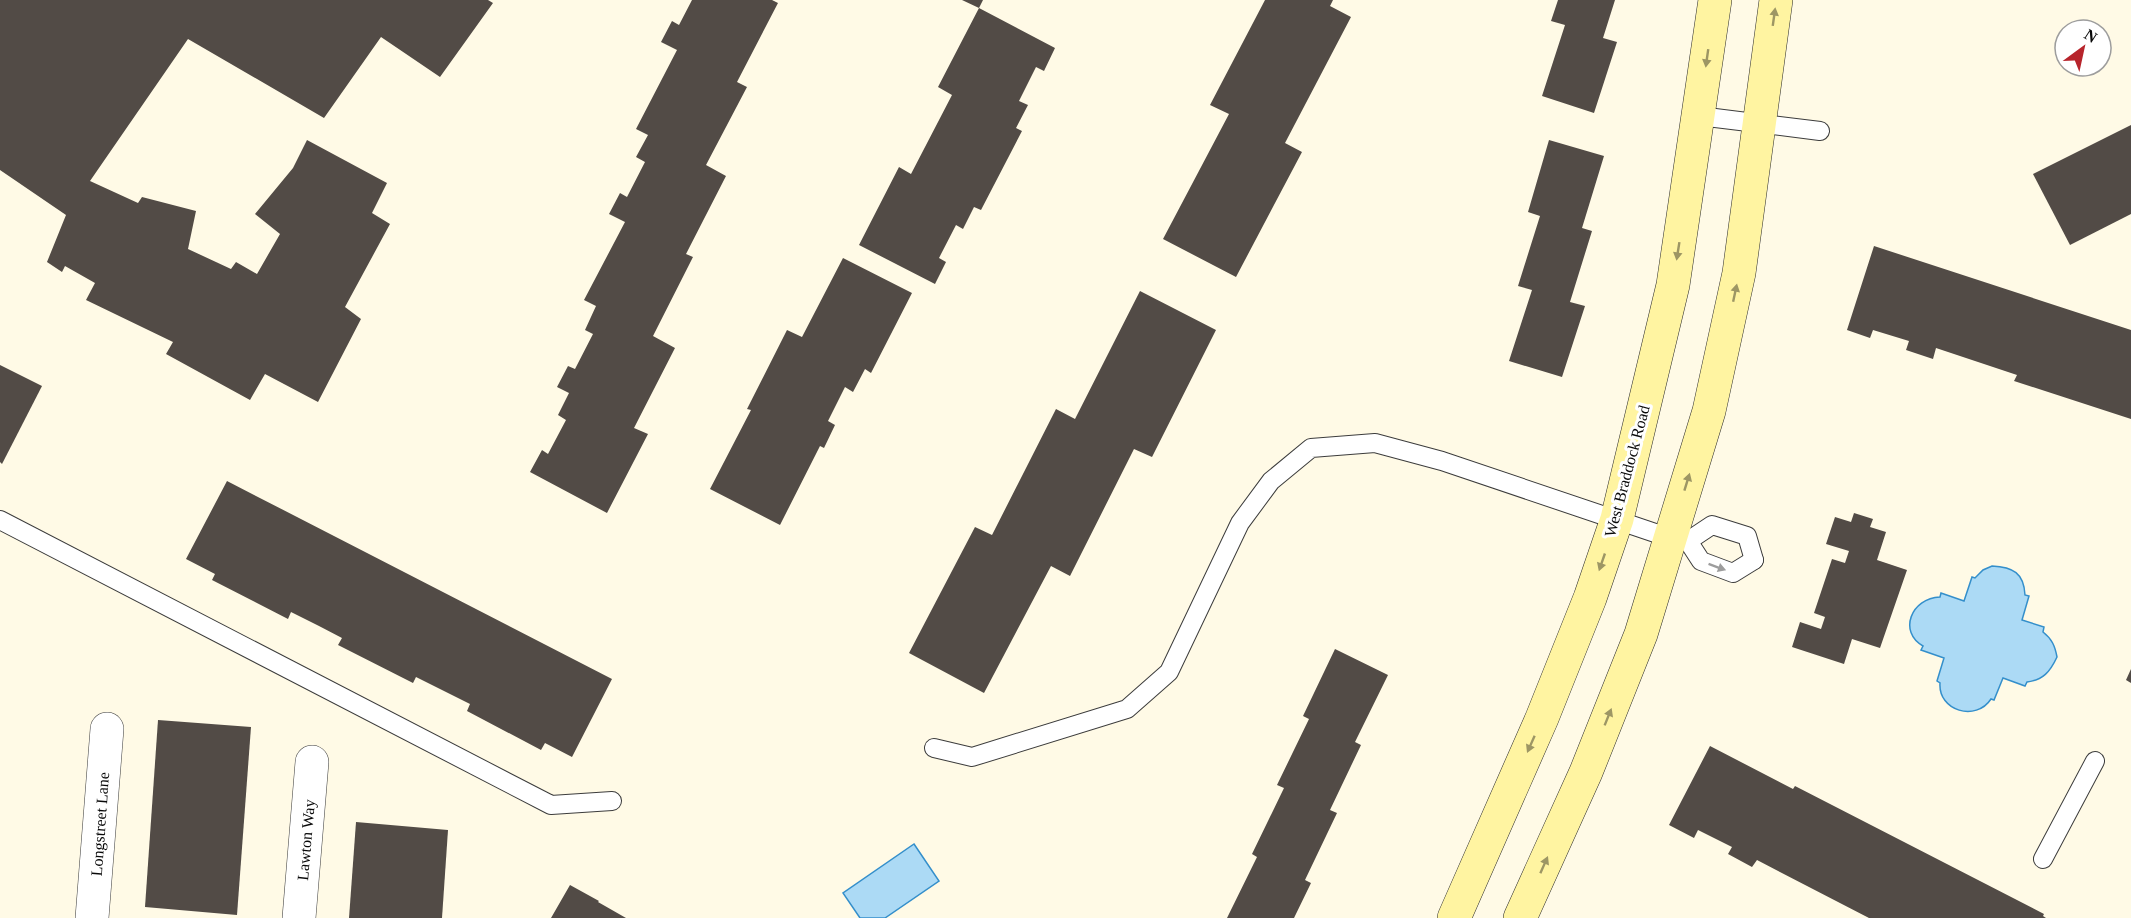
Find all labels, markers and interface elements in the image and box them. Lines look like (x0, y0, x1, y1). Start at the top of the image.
one-way arrow (1769, 7, 1778, 26)
north arrow (2053, 18, 2113, 78)
text: N (2081, 26, 2101, 46)
one-way arrow (1702, 49, 1711, 68)
one-way arrow (1674, 241, 1683, 260)
one-way arrow (1731, 283, 1740, 302)
street label: West Braddock Road (1601, 403, 1653, 539)
one-way arrow (1683, 473, 1692, 491)
one-way arrow (1596, 553, 1606, 571)
one-way arrow (1708, 563, 1726, 573)
one-way arrow (1603, 708, 1613, 726)
one-way arrow (1526, 735, 1535, 753)
street label: Longstreet Lane (88, 771, 113, 877)
street label: Lawton Way (294, 799, 319, 881)
one-way arrow (1540, 856, 1549, 873)

